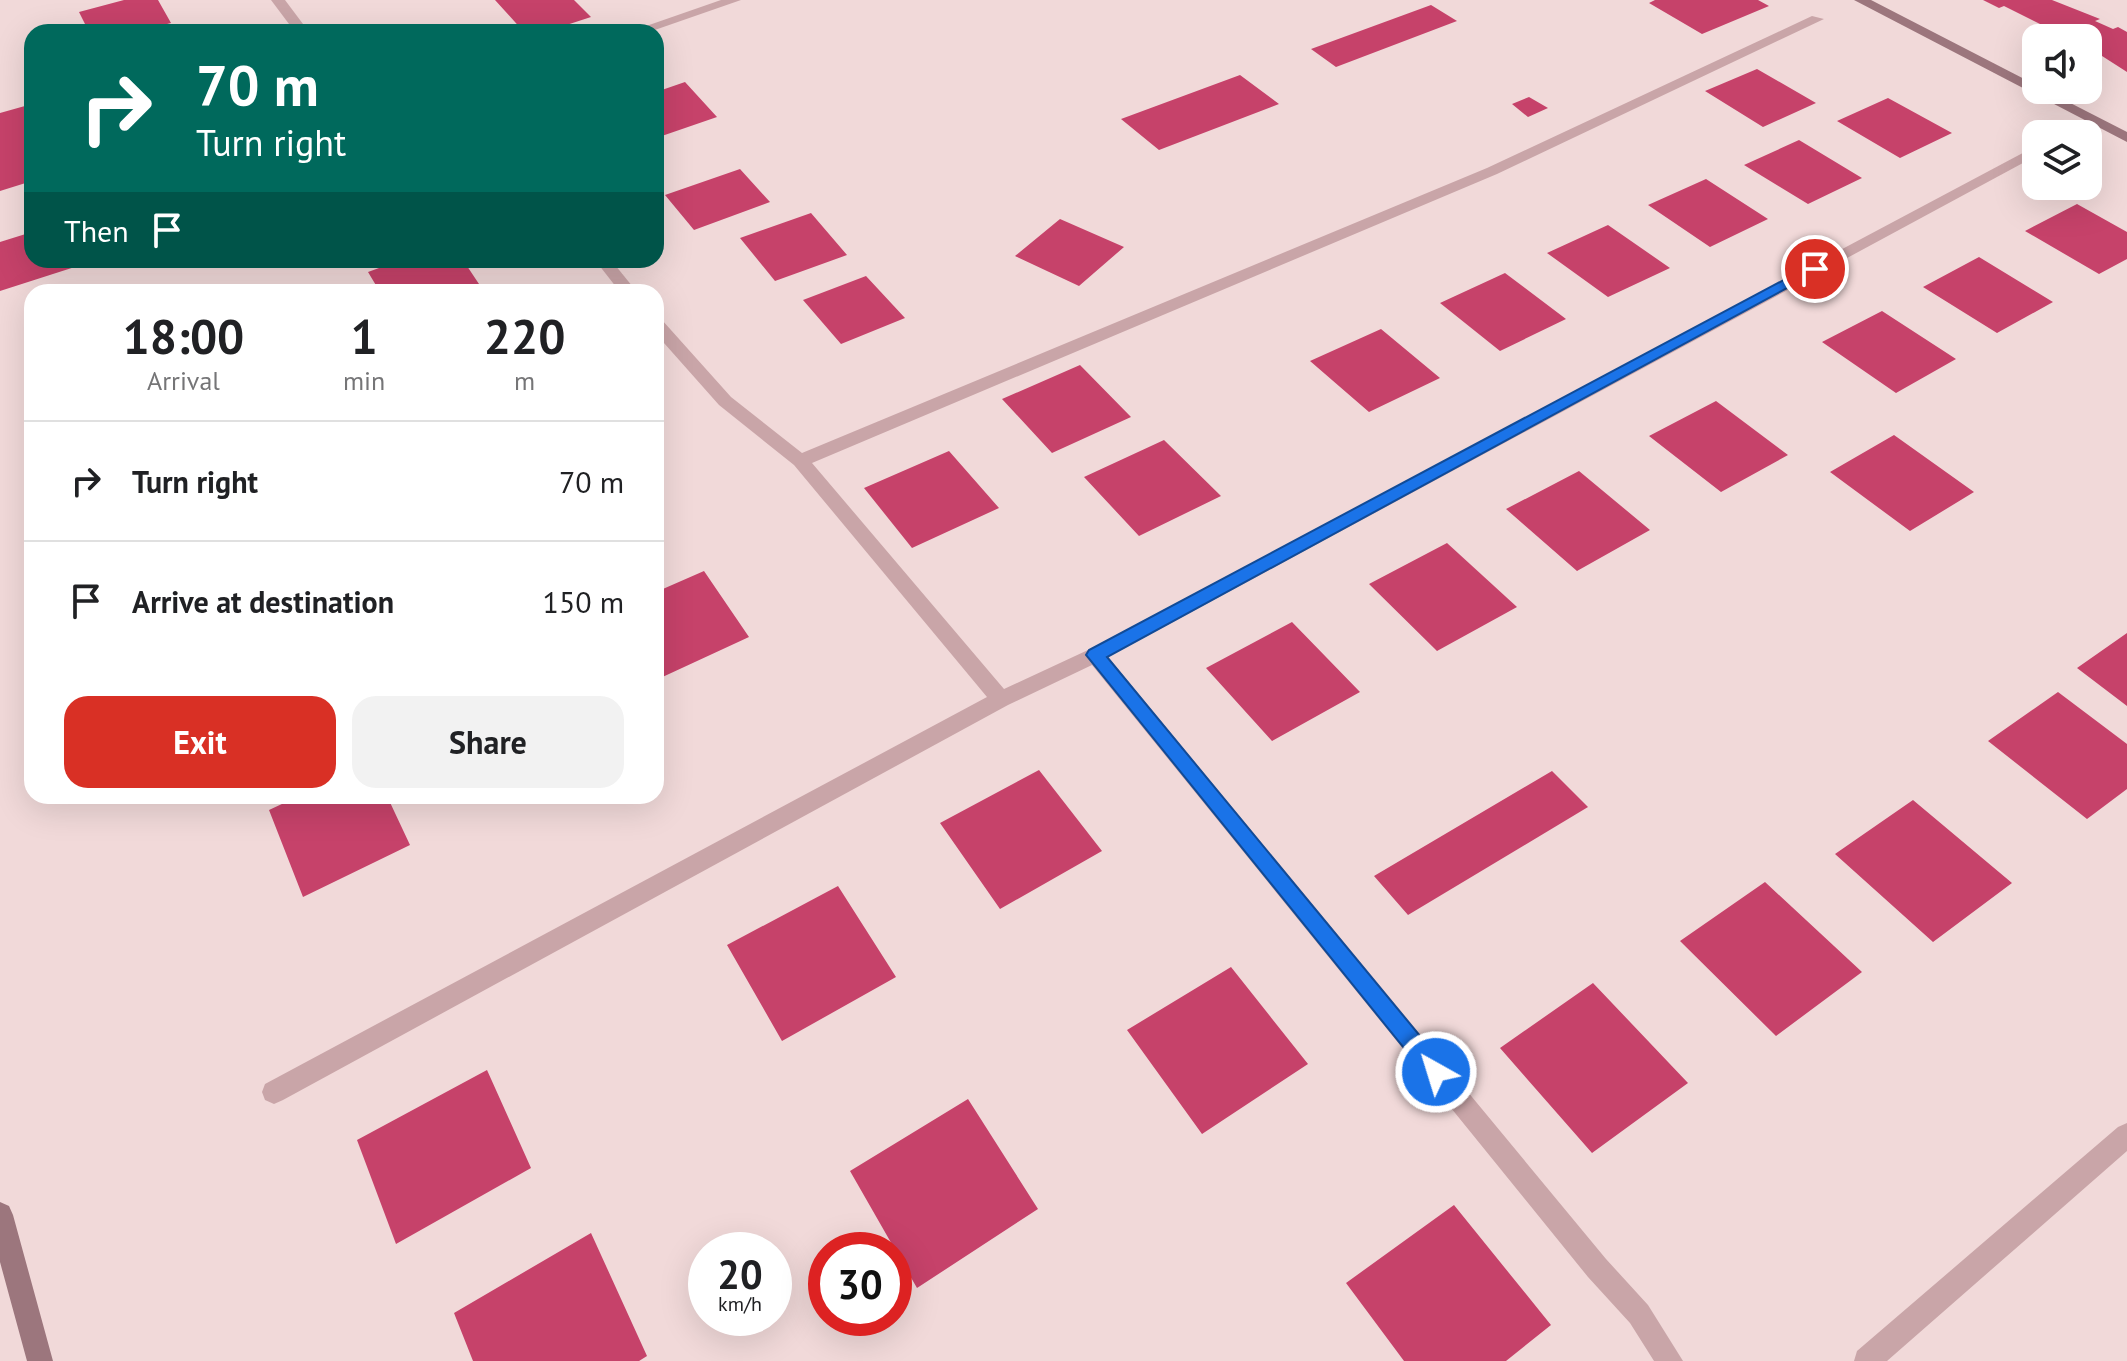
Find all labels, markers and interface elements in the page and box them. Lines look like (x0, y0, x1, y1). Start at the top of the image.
map controls (2022, 24, 2102, 200)
button: sound (2022, 24, 2102, 104)
text: 70 m (196, 49, 319, 121)
icon: right (64, 56, 168, 160)
text: Turn right (196, 119, 346, 166)
button: layers (2022, 120, 2102, 200)
icon: arrive (145, 208, 189, 252)
text: Then (64, 211, 129, 250)
pin (1781, 235, 1849, 303)
icon: arrive (1793, 247, 1837, 291)
text: 18:00 (123, 305, 244, 367)
text: 1 (350, 305, 378, 367)
text: 220 (484, 305, 565, 367)
text: Arrival (147, 364, 220, 397)
text: min (343, 364, 385, 397)
text: m (514, 364, 535, 397)
icon: right (64, 459, 108, 503)
text: Turn right (132, 462, 258, 501)
text: 70 m (559, 462, 624, 501)
icon: arrive (64, 579, 108, 623)
text: Arrive at destination (132, 582, 394, 621)
text: 150 m (543, 582, 624, 621)
button: Exit (64, 696, 336, 788)
button: Share (352, 696, 624, 788)
position arrow (1394, 1030, 1478, 1114)
speed limit sign: 30 (808, 1232, 912, 1336)
text: 20 (717, 1248, 763, 1300)
text: km/h (718, 1291, 762, 1317)

